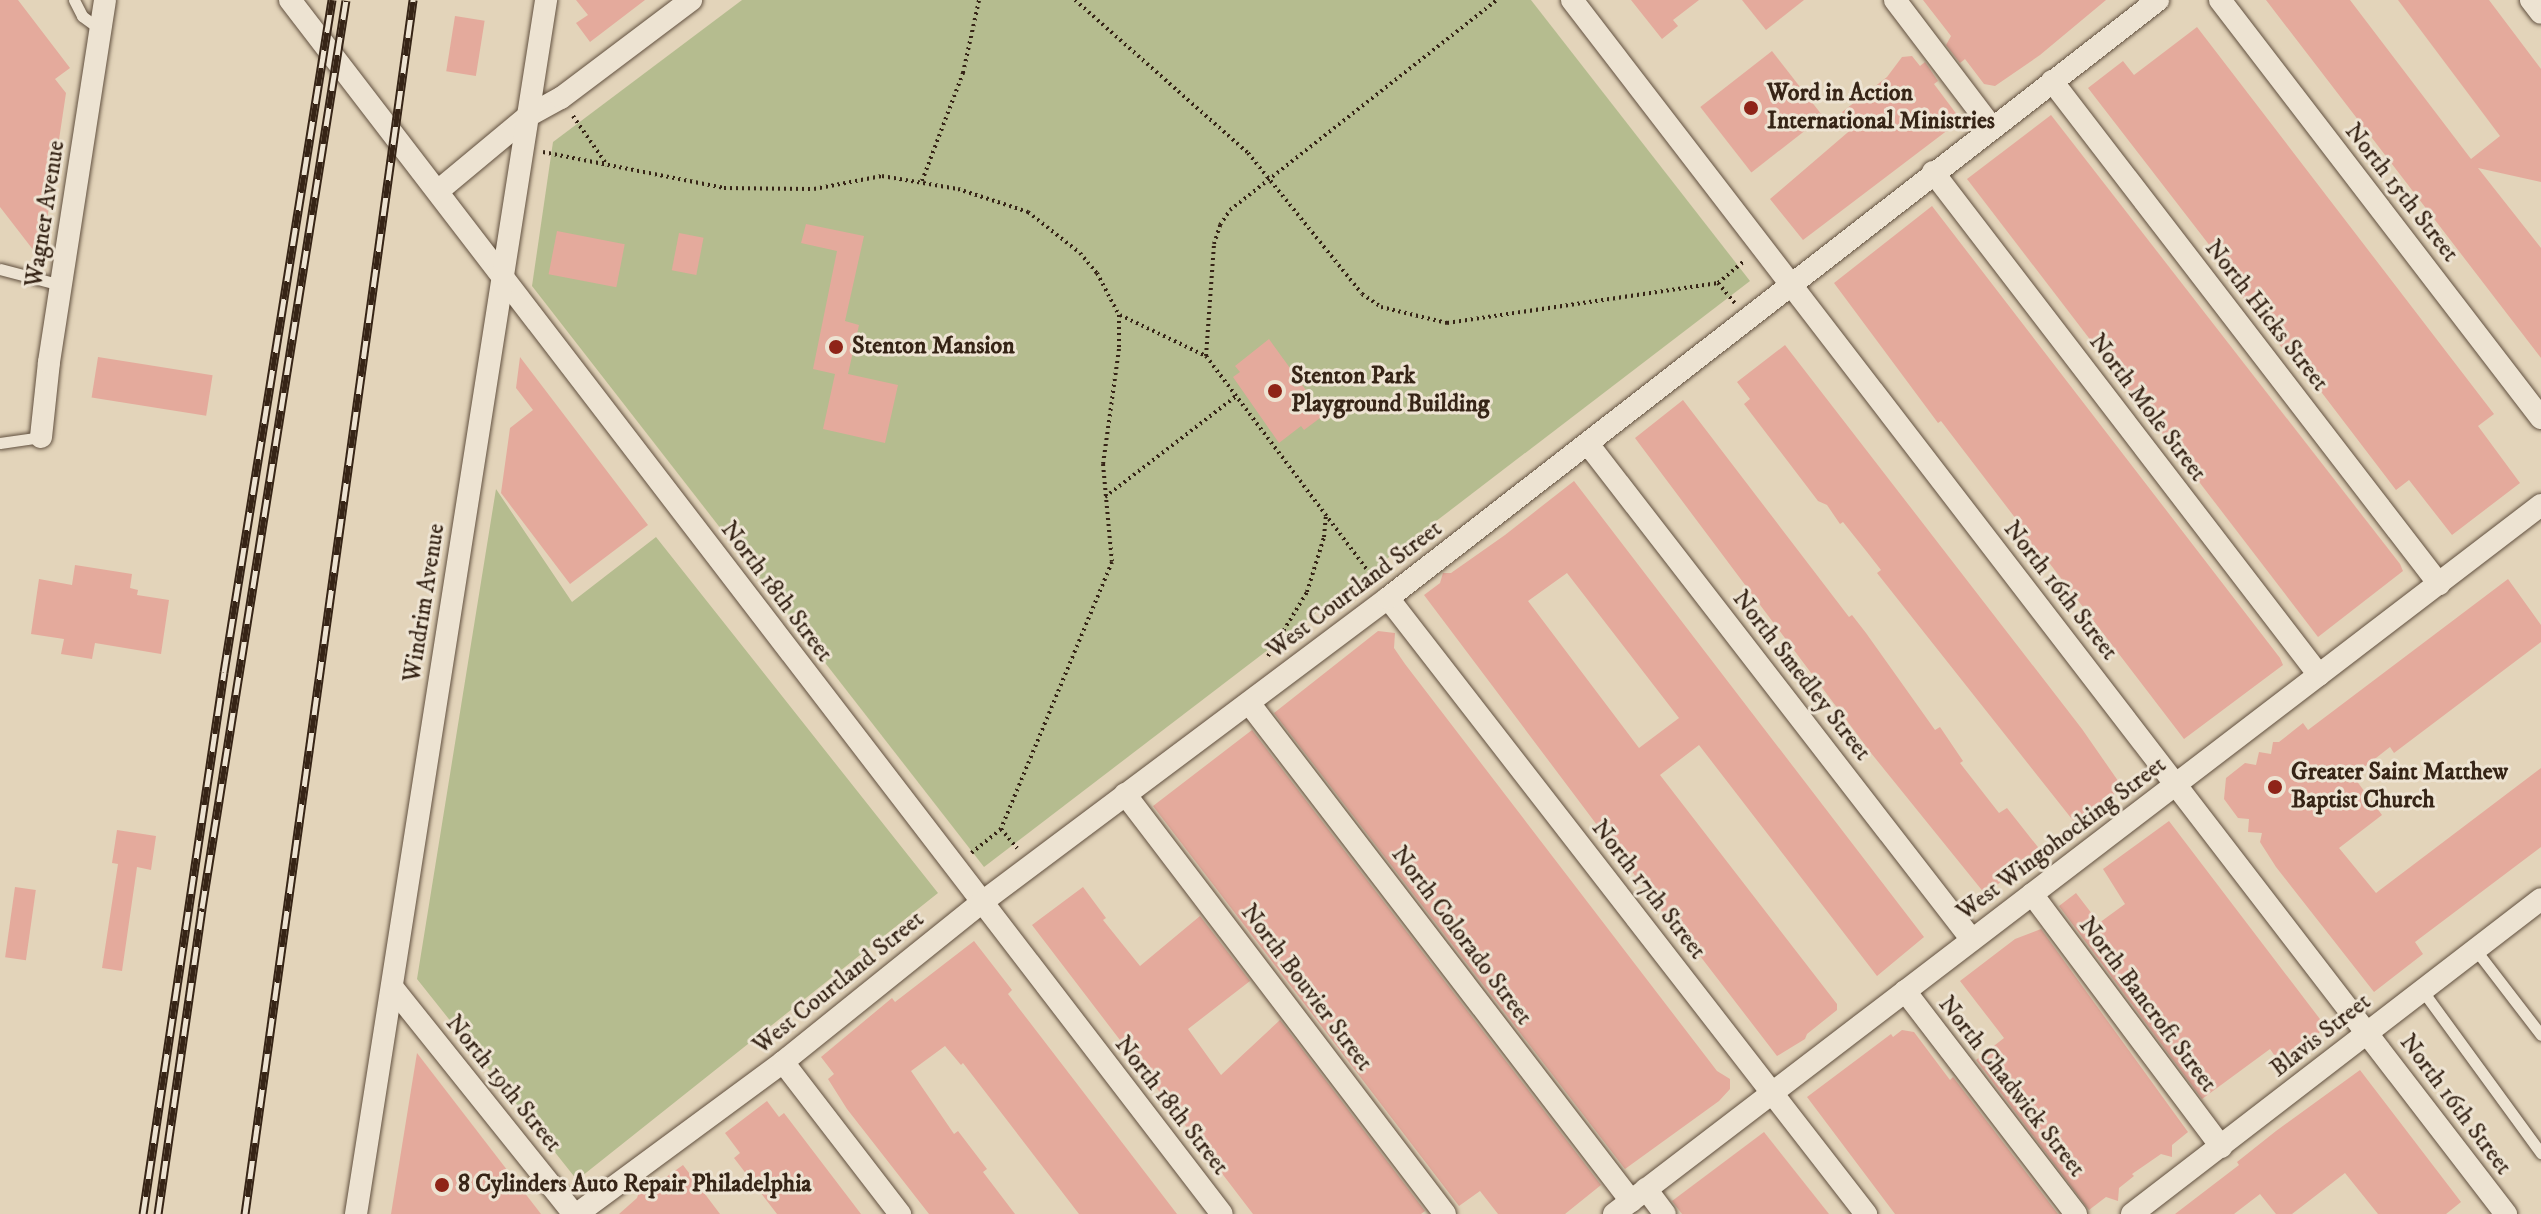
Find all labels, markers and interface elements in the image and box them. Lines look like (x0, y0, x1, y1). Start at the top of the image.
place label: Word in Action International Ministries (1767, 80, 1995, 136)
marker: Word in Action International Ministries (1742, 99, 1760, 117)
street label: North 15th Street (2338, 118, 2464, 268)
street label: Wagner Avenue (20, 139, 72, 289)
street label: North Hicks Street (2198, 235, 2334, 397)
street label: North Mole Street (2082, 329, 2212, 487)
place label: Stenton Mansion (852, 333, 1015, 361)
marker: Stenton Mansion (827, 338, 845, 356)
place label: Stenton Park Playground Building (1291, 363, 1490, 419)
marker: Stenton Park Playground Building (1266, 382, 1284, 400)
street label: West Courtland Street (1262, 515, 1448, 665)
street label: North 18th Street (714, 516, 838, 668)
street label: North 16th Street (1997, 516, 2123, 666)
street label: Windrim Avenue (398, 522, 452, 684)
street label: North Smedley Street (1726, 585, 1876, 767)
street label: West Wingohocking Street (1952, 751, 2172, 927)
place label: Greater Saint Matthew Baptist Church (2291, 759, 2508, 815)
marker: Greater Saint Matthew Baptist Church (2266, 778, 2284, 796)
street label: North 17th Street (1585, 815, 1711, 965)
street label: North Colorado Street (1384, 841, 1538, 1031)
street label: North Bouvier Street (1234, 899, 1378, 1077)
street label: West Courtland Street (748, 905, 930, 1061)
street label: North Bancroft Street (2072, 912, 2222, 1098)
street label: Blavis Street (2265, 988, 2377, 1084)
street label: North Chadwick Street (1931, 991, 2091, 1183)
street label: North 19th Street (439, 1010, 567, 1158)
street label: North 16th Street (2393, 1029, 2517, 1181)
street label: North 18th Street (1108, 1031, 1234, 1181)
place label: 8 Cylinders Auto Repair Philadelphia (458, 1171, 812, 1199)
marker: 8 Cylinders Auto Repair Philadelphia (433, 1176, 451, 1194)

